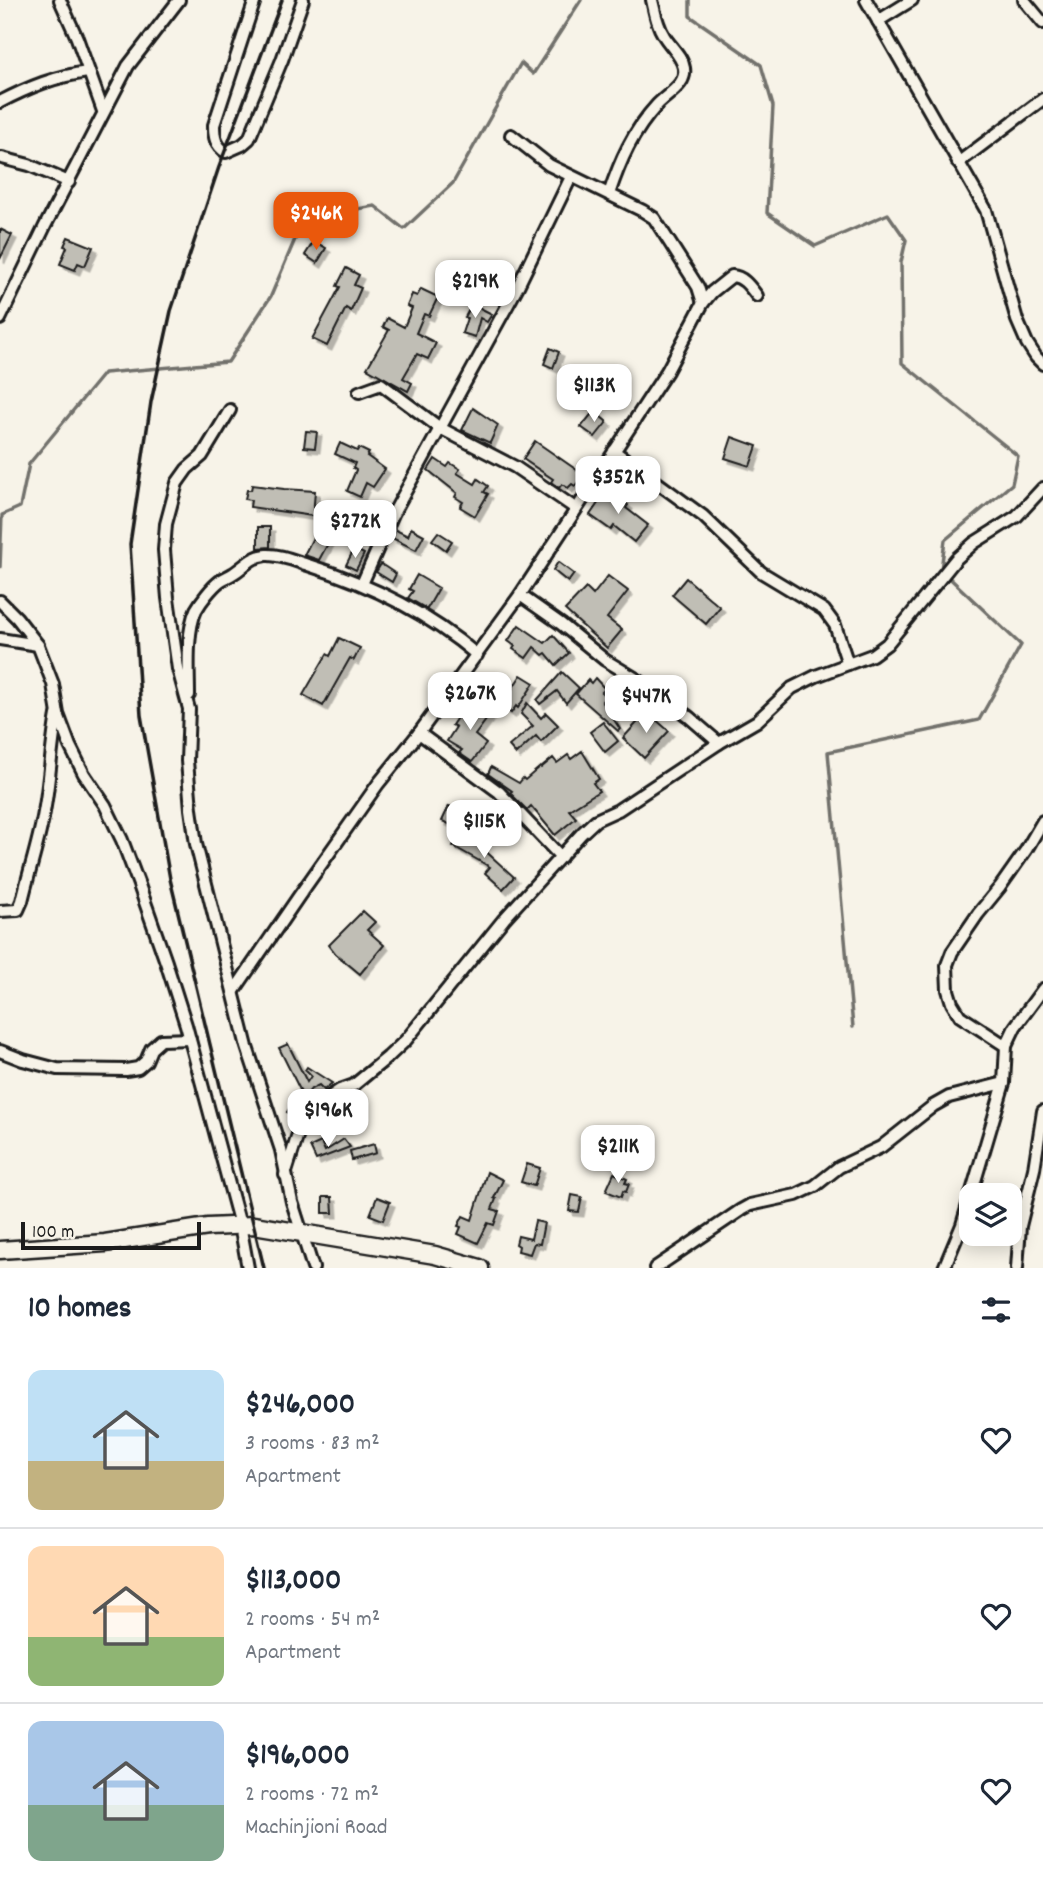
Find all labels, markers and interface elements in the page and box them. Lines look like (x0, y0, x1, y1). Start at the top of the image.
pin: $246K (267, 192, 365, 252)
text: $246K (289, 198, 343, 231)
pin: $219K (426, 260, 524, 320)
text: $219K (451, 266, 499, 299)
pin: $113K (545, 364, 643, 424)
text: $113K (573, 370, 615, 403)
pin: $352K (569, 456, 667, 516)
text: $352K (591, 462, 645, 495)
pin: $272K (306, 500, 404, 560)
text: $272K (329, 506, 381, 539)
pin: $267K (421, 672, 519, 732)
pin: $447K (597, 676, 695, 735)
text: $267K (444, 678, 496, 711)
text: $447K (621, 681, 671, 714)
pin: $115K (435, 800, 533, 860)
text: $115K (462, 806, 506, 839)
pin: $196K (279, 1090, 377, 1149)
text: $196K (303, 1095, 353, 1128)
pin: $211K (569, 1126, 667, 1185)
text: $211K (597, 1131, 639, 1164)
map controls (959, 1183, 1022, 1246)
button: layers (959, 1183, 1022, 1246)
scale bar (21, 1219, 201, 1251)
text: 100 m (32, 1220, 74, 1247)
text: 10 homes (28, 1289, 131, 1332)
icon: filters (977, 1291, 1015, 1329)
text: $246,000 (245, 1385, 355, 1428)
icon: home (84, 1398, 168, 1482)
icon: heart (977, 1421, 1015, 1459)
text: 3 rooms · 83 m² (245, 1428, 380, 1461)
text: Apartment (245, 1461, 341, 1494)
text: $113,000 (245, 1561, 341, 1604)
icon: home (84, 1574, 168, 1658)
icon: heart (977, 1597, 1015, 1635)
text: 2 rooms · 54 m² (245, 1604, 380, 1637)
text: Apartment (245, 1637, 341, 1670)
text: $196,000 (245, 1736, 350, 1779)
icon: home (84, 1749, 168, 1833)
icon: heart (977, 1772, 1015, 1810)
text: 2 rooms · 72 m² (245, 1779, 379, 1812)
text: Machinjioni Road (245, 1812, 387, 1845)

